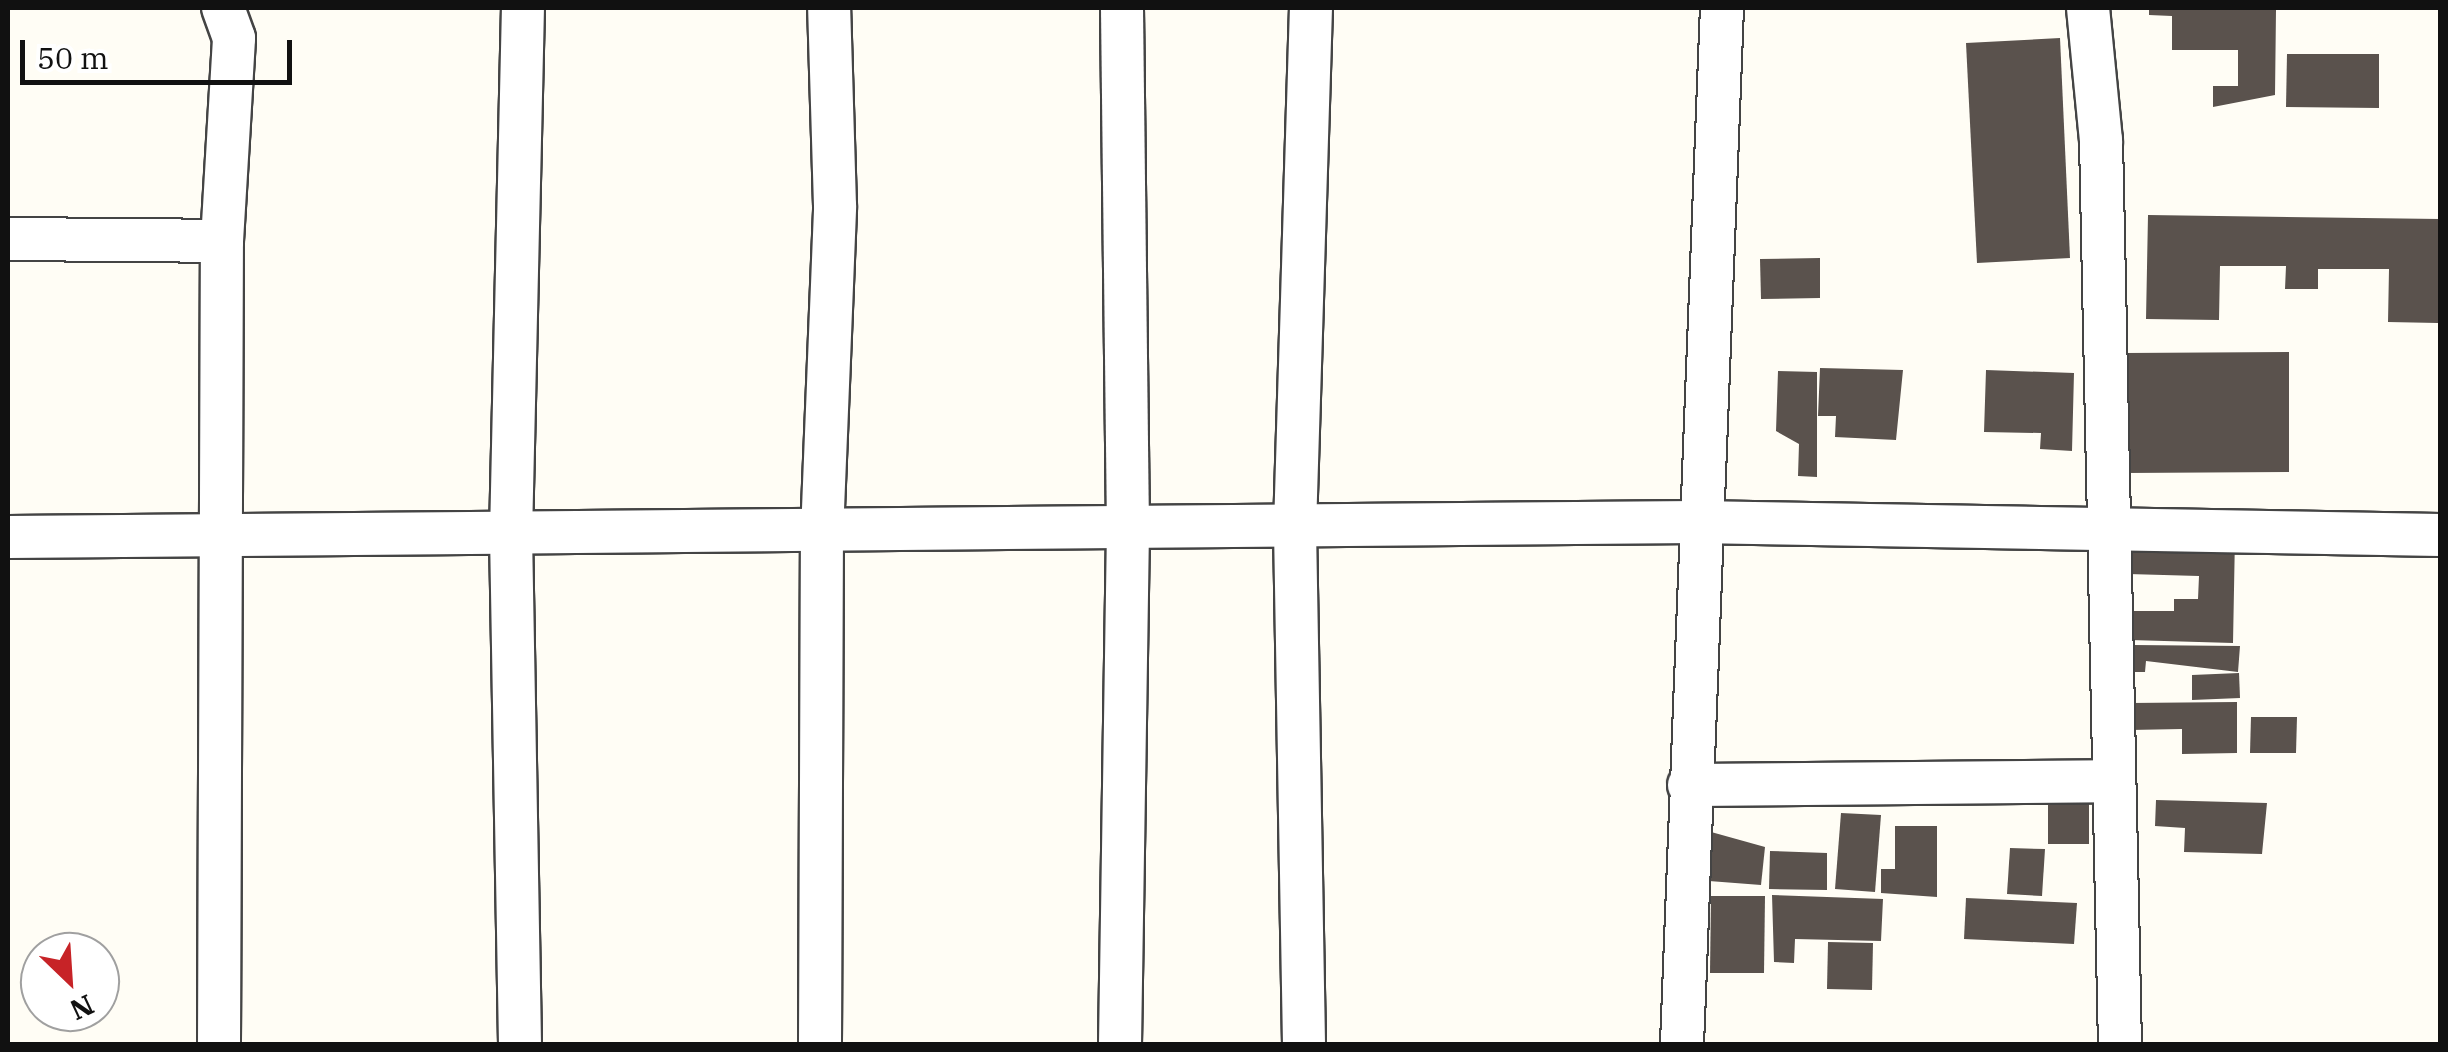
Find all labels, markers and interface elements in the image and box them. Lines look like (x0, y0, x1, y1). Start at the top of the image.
scale bar (25, 20, 298, 82)
text: 50 m (37, 38, 109, 77)
north arrow (20, 932, 120, 1032)
text: N (64, 986, 100, 1029)

